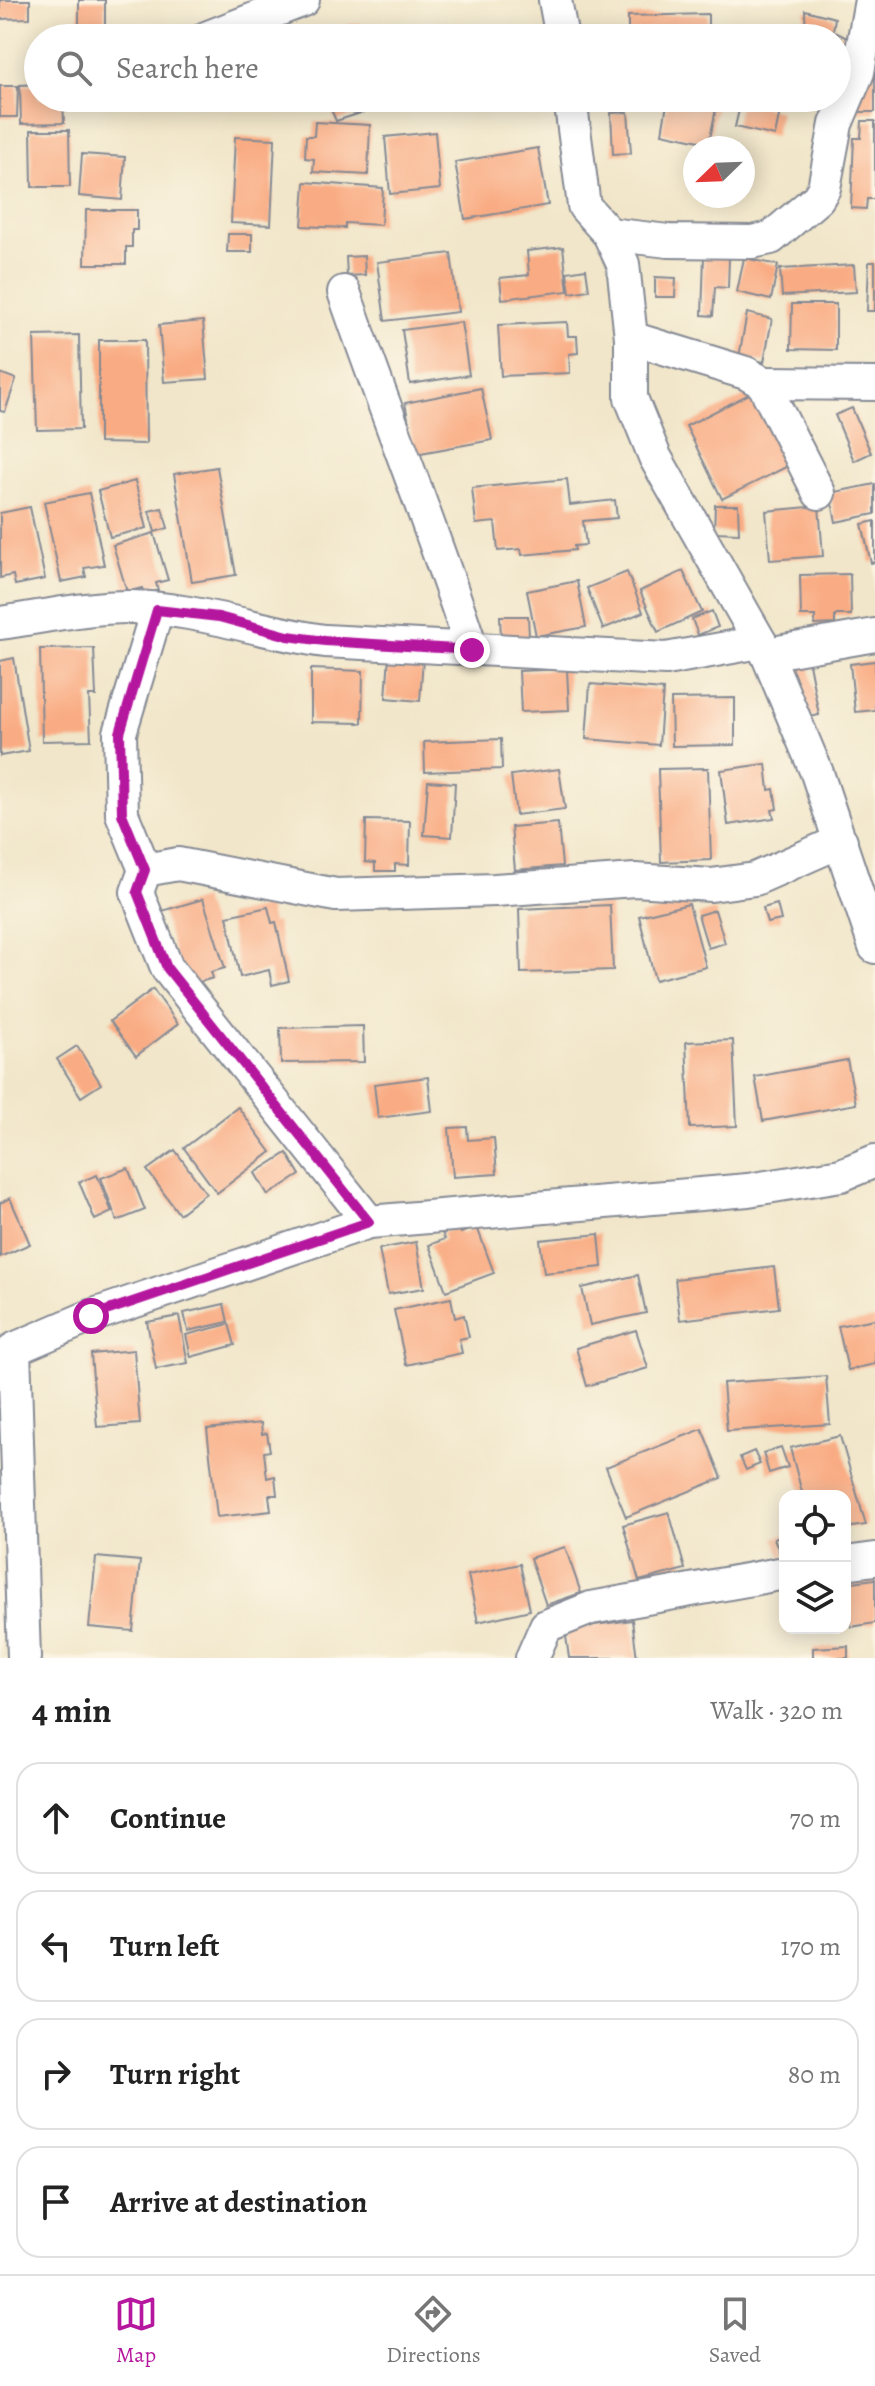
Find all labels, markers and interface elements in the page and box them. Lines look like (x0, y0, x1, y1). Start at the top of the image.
search box (24, 24, 851, 112)
icon: search (52, 46, 96, 90)
text: Search here (116, 48, 259, 88)
north arrow (683, 136, 755, 208)
route end (454, 632, 490, 668)
route start (73, 1298, 109, 1334)
map controls (779, 1490, 851, 1634)
button: locate (779, 1490, 851, 1562)
button: layers (779, 1562, 851, 1634)
text: 4 min (32, 1687, 111, 1734)
text: Walk · 320 m (710, 1693, 843, 1728)
icon: ahead (34, 1796, 78, 1840)
text: Continue (110, 1798, 226, 1838)
text: 70 m (789, 1801, 841, 1836)
icon: left (34, 1924, 78, 1968)
text: Turn left (110, 1926, 219, 1966)
text: 170 m (781, 1929, 841, 1964)
icon: right (34, 2052, 78, 2096)
text: Turn right (110, 2054, 240, 2094)
text: 80 m (788, 2057, 841, 2092)
icon: arrive (34, 2180, 78, 2224)
text: Arrive at destination (110, 2182, 367, 2222)
tab: Map (114, 2292, 158, 2370)
tab: Directions (386, 2292, 481, 2370)
tab: Saved (709, 2292, 761, 2370)

